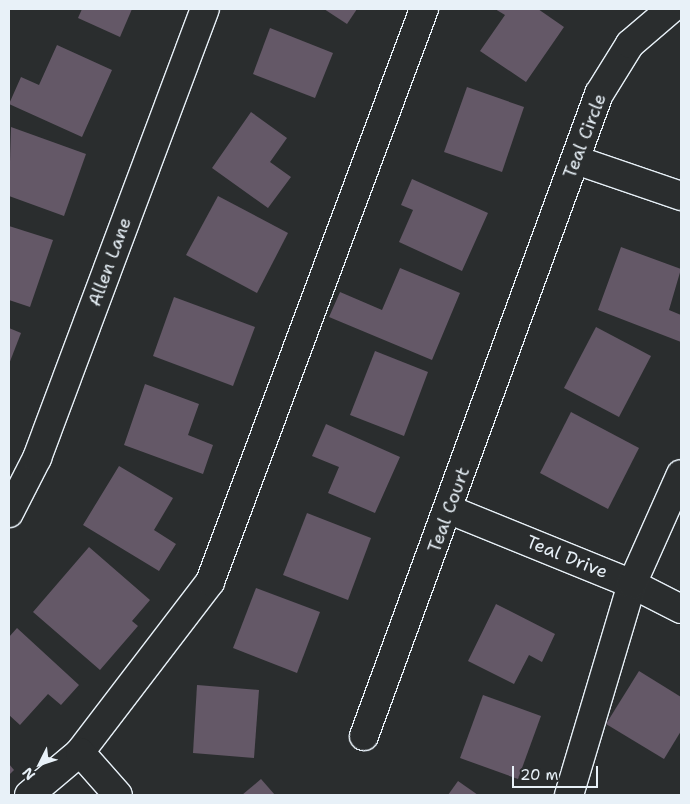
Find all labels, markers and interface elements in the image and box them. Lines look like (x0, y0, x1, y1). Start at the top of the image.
street label: Teal Circle (559, 91, 611, 181)
street label: Allen Lane (84, 215, 136, 309)
street label: Teal Court (424, 464, 474, 556)
street label: Teal Drive (523, 531, 611, 583)
north arrow (15, 739, 65, 789)
scale bar (515, 756, 601, 788)
text: N (18, 764, 39, 784)
text: 20 m (520, 765, 559, 785)

